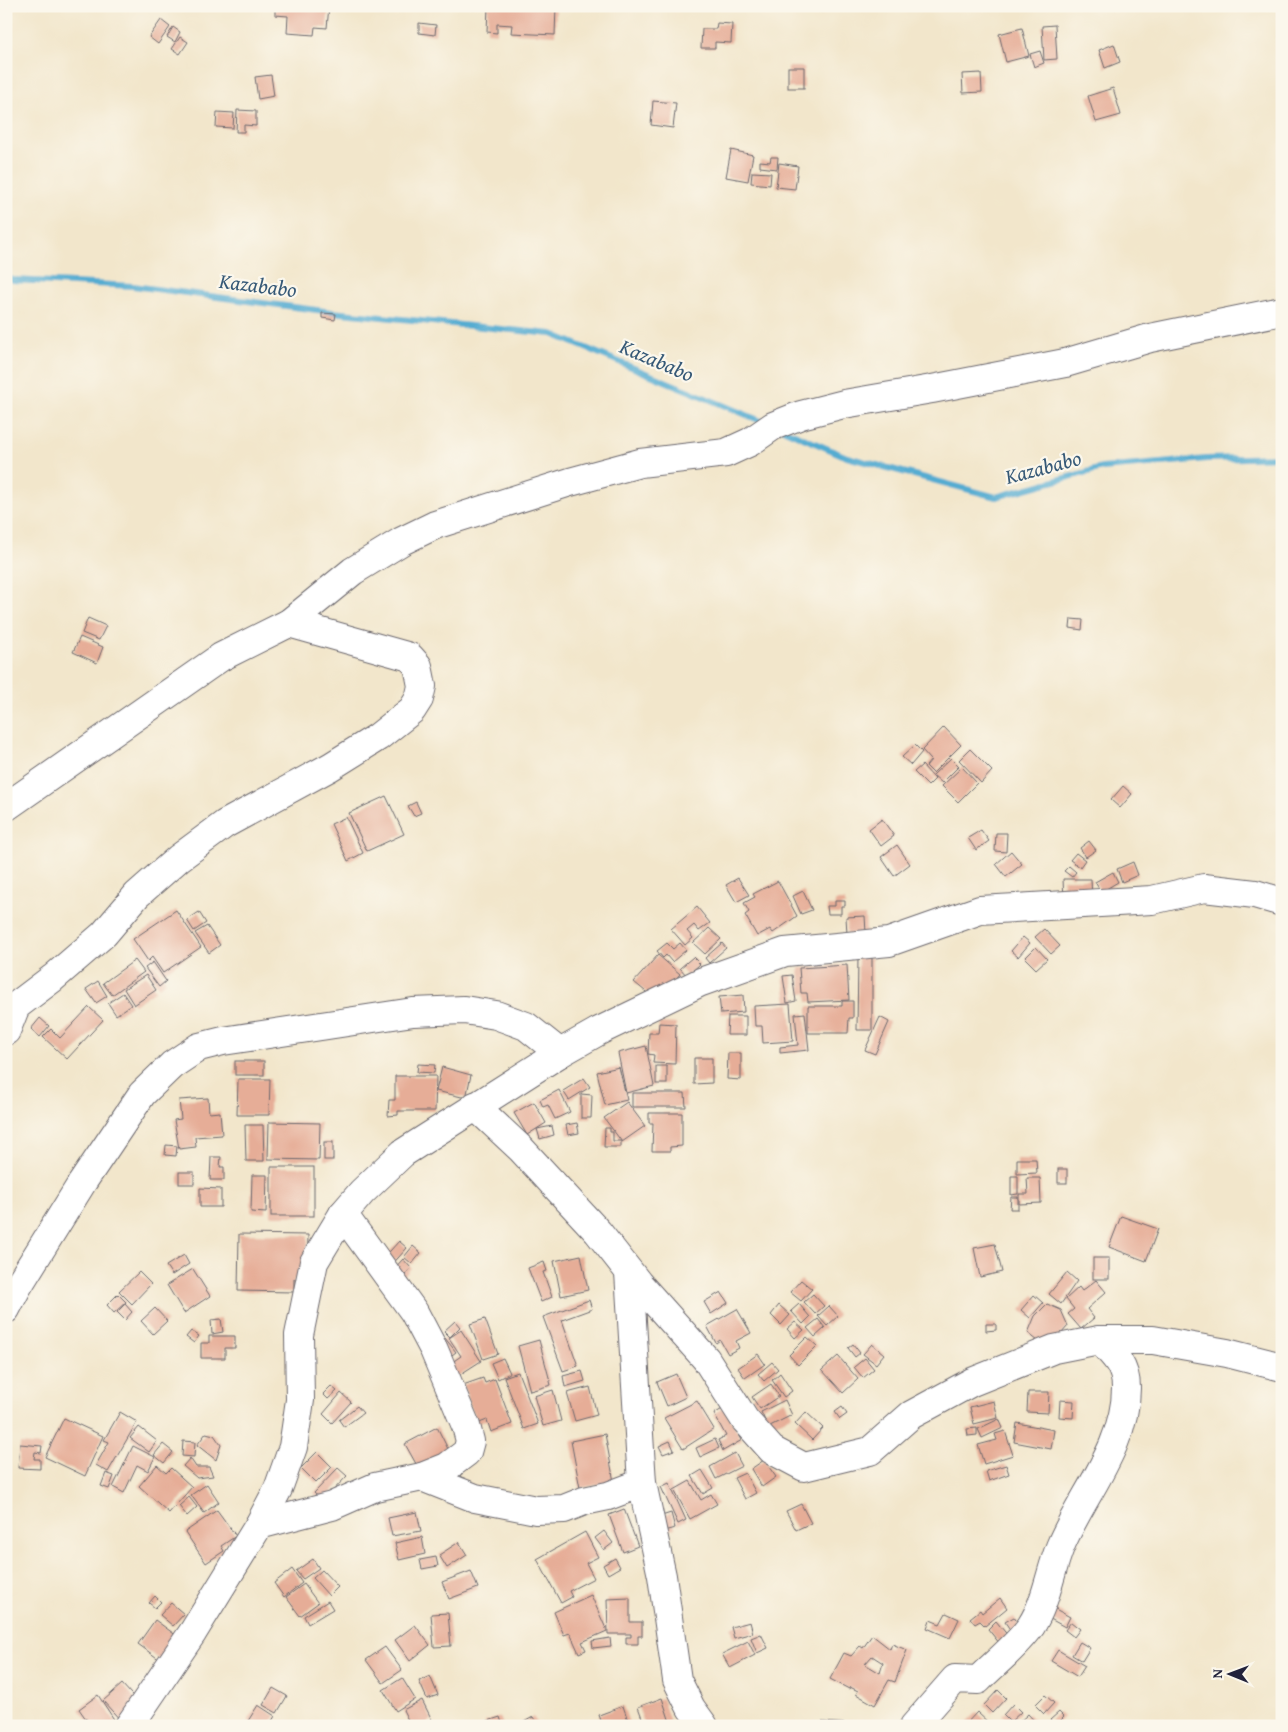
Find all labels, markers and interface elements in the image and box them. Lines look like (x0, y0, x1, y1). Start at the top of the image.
water label: Kazababo (217, 265, 298, 305)
water label: Kazababo (614, 330, 699, 389)
water label: Kazababo (1001, 442, 1085, 492)
north arrow (1206, 1650, 1256, 1700)
text: N (1207, 1668, 1227, 1679)

